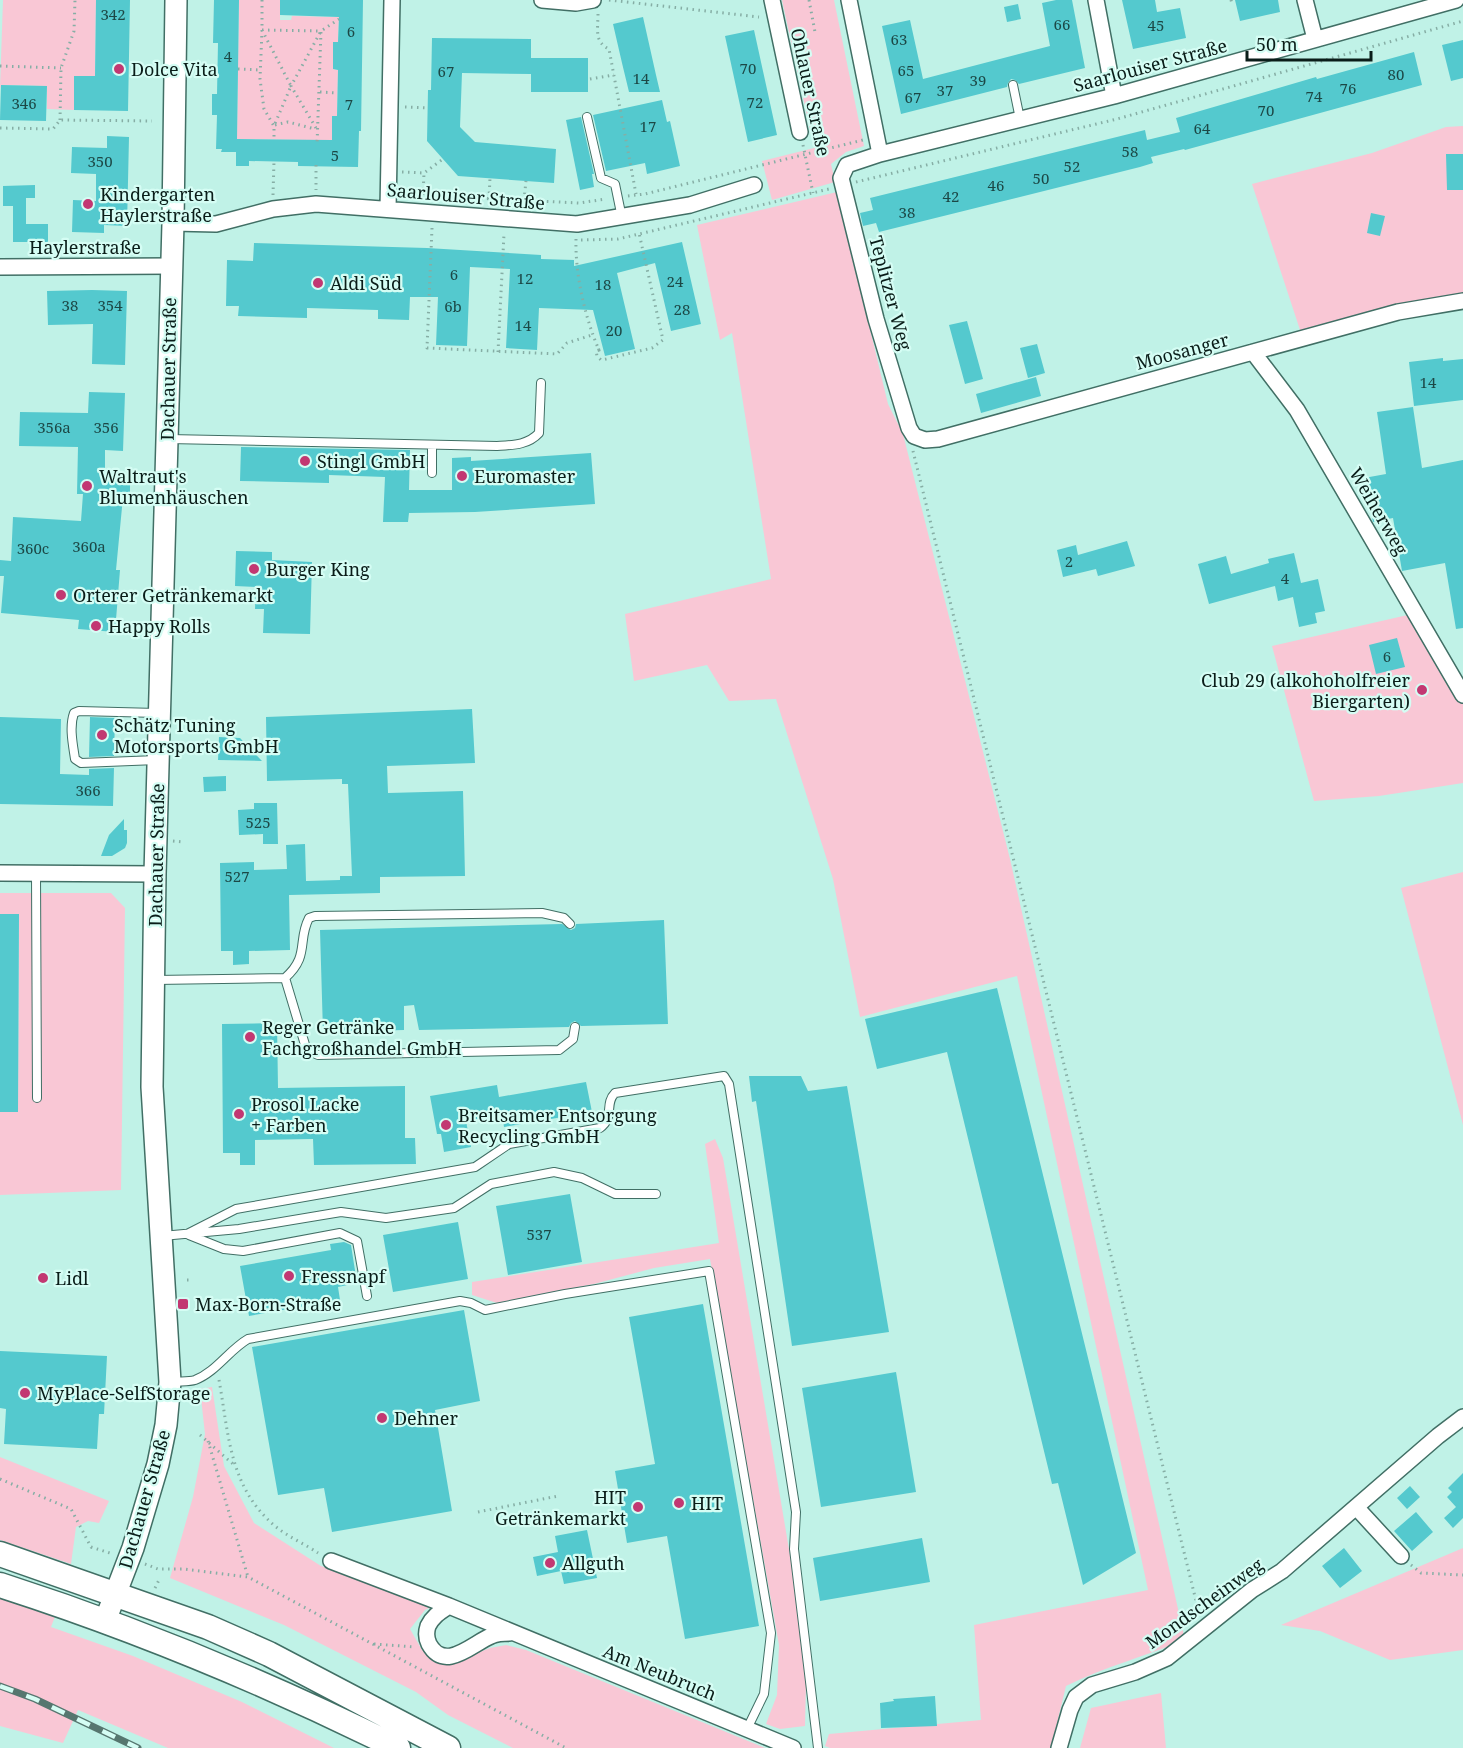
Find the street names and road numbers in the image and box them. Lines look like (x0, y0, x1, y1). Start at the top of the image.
street label: Ohlauer Straße (786, 26, 836, 158)
street label: Saarlouiser Straße (1070, 33, 1230, 97)
street label: Saarlouiser Straße (386, 177, 546, 215)
street label: Teplitzer Weg (864, 233, 918, 353)
street label: Haylerstraße (29, 235, 141, 259)
street label: Dachauer Straße (155, 297, 181, 441)
street label: Moosanger (1133, 327, 1232, 375)
street label: Weiherweg (1344, 463, 1414, 559)
street label: Dachauer Straße (143, 783, 169, 927)
street label: Dachauer Straße (113, 1427, 175, 1571)
street label: Mondscheinweg (1140, 1552, 1268, 1654)
street label: Am Neubruch (600, 1638, 720, 1706)

